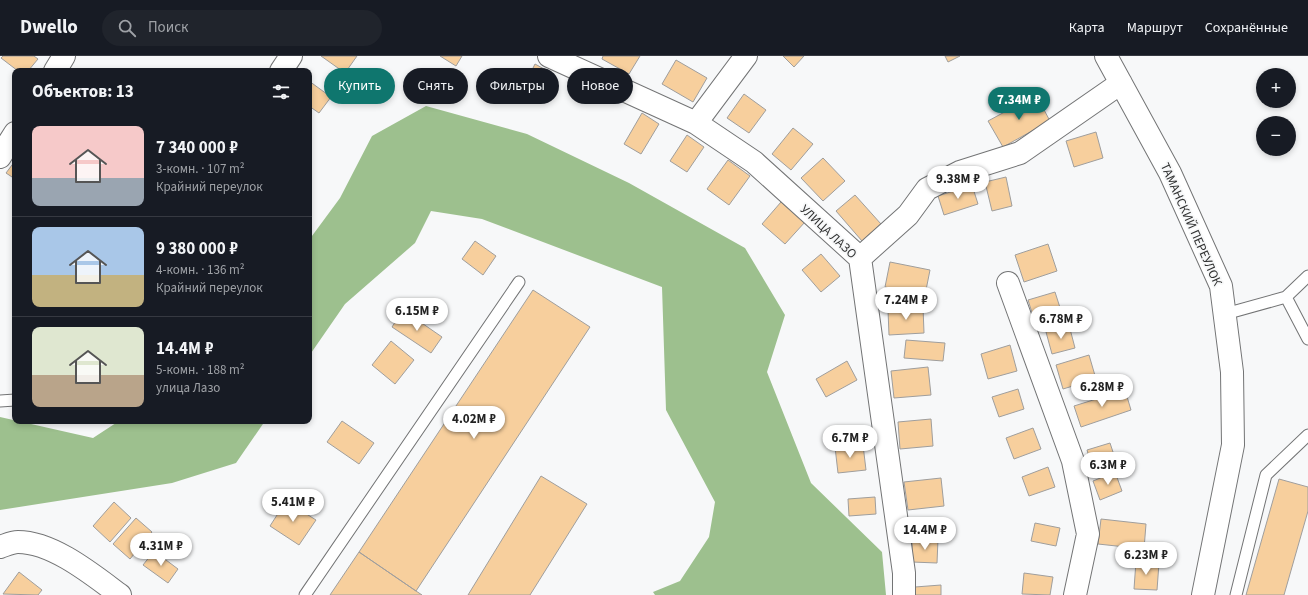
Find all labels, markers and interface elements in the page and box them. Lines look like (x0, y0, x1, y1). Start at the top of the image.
search box (102, 10, 382, 46)
text: Dwello (20, 14, 78, 41)
icon: search (116, 17, 138, 39)
text: Поиск (148, 17, 188, 38)
text: Карта (1069, 18, 1105, 38)
text: Маршрут (1127, 18, 1183, 38)
text: Сохранённые (1205, 18, 1288, 38)
chip: Купить (324, 68, 395, 104)
chip: Снять (403, 68, 468, 104)
chip: Фильтры (476, 68, 559, 104)
chip: Новое (567, 68, 633, 104)
map controls (1256, 68, 1296, 156)
button: + (1256, 68, 1296, 108)
text: Объектов: 13 (32, 80, 134, 104)
icon: filters (270, 81, 292, 103)
pin: 7.34M ₽ (982, 87, 1056, 121)
text: 7.34M ₽ (997, 91, 1041, 109)
button: − (1256, 116, 1296, 156)
text: 7 340 000 ₽ (156, 136, 238, 160)
icon: home (64, 142, 112, 190)
text: 3-комн. · 107 m² (156, 160, 245, 178)
street label: ТАМАНСКИЙ ПЕРЕУЛОК (1156, 160, 1227, 289)
pin: 9.38M ₽ (921, 166, 995, 200)
text: 9.38M ₽ (936, 170, 980, 188)
text: Крайний переулок (156, 178, 263, 196)
street label: УЛИЦА ЛАЗО (796, 201, 861, 263)
text: 9 380 000 ₽ (156, 237, 238, 261)
icon: home (64, 243, 112, 291)
text: 4-комн. · 136 m² (156, 261, 245, 279)
text: Крайний переулок (156, 279, 263, 297)
pin: 7.24M ₽ (869, 287, 943, 321)
text: 7.24M ₽ (884, 291, 928, 309)
pin: 6.15M ₽ (380, 298, 454, 332)
text: 6.15M ₽ (395, 302, 439, 320)
pin: 6.78M ₽ (1024, 306, 1098, 340)
text: 6.78M ₽ (1039, 310, 1083, 328)
text: 14.4M ₽ (156, 337, 213, 361)
icon: home (64, 343, 112, 391)
text: 5-комн. · 188 m² (156, 361, 245, 379)
pin: 6.28M ₽ (1065, 374, 1139, 408)
text: 6.28M ₽ (1080, 378, 1124, 396)
text: улица Лазо (156, 379, 220, 397)
pin: 4.02M ₽ (437, 406, 511, 440)
text: 4.02M ₽ (452, 410, 496, 428)
pin: 6.7M ₽ (817, 425, 883, 459)
text: 6.7M ₽ (832, 429, 869, 447)
pin: 6.3M ₽ (1075, 452, 1141, 486)
text: 6.3M ₽ (1090, 456, 1127, 474)
pin: 5.41M ₽ (256, 489, 330, 523)
text: 5.41M ₽ (271, 493, 315, 511)
pin: 14.4M ₽ (888, 517, 962, 551)
text: 14.4M ₽ (903, 521, 947, 539)
pin: 4.31M ₽ (124, 533, 198, 567)
text: 4.31M ₽ (139, 537, 183, 555)
pin: 6.23M ₽ (1109, 542, 1183, 576)
text: 6.23M ₽ (1124, 546, 1168, 564)

